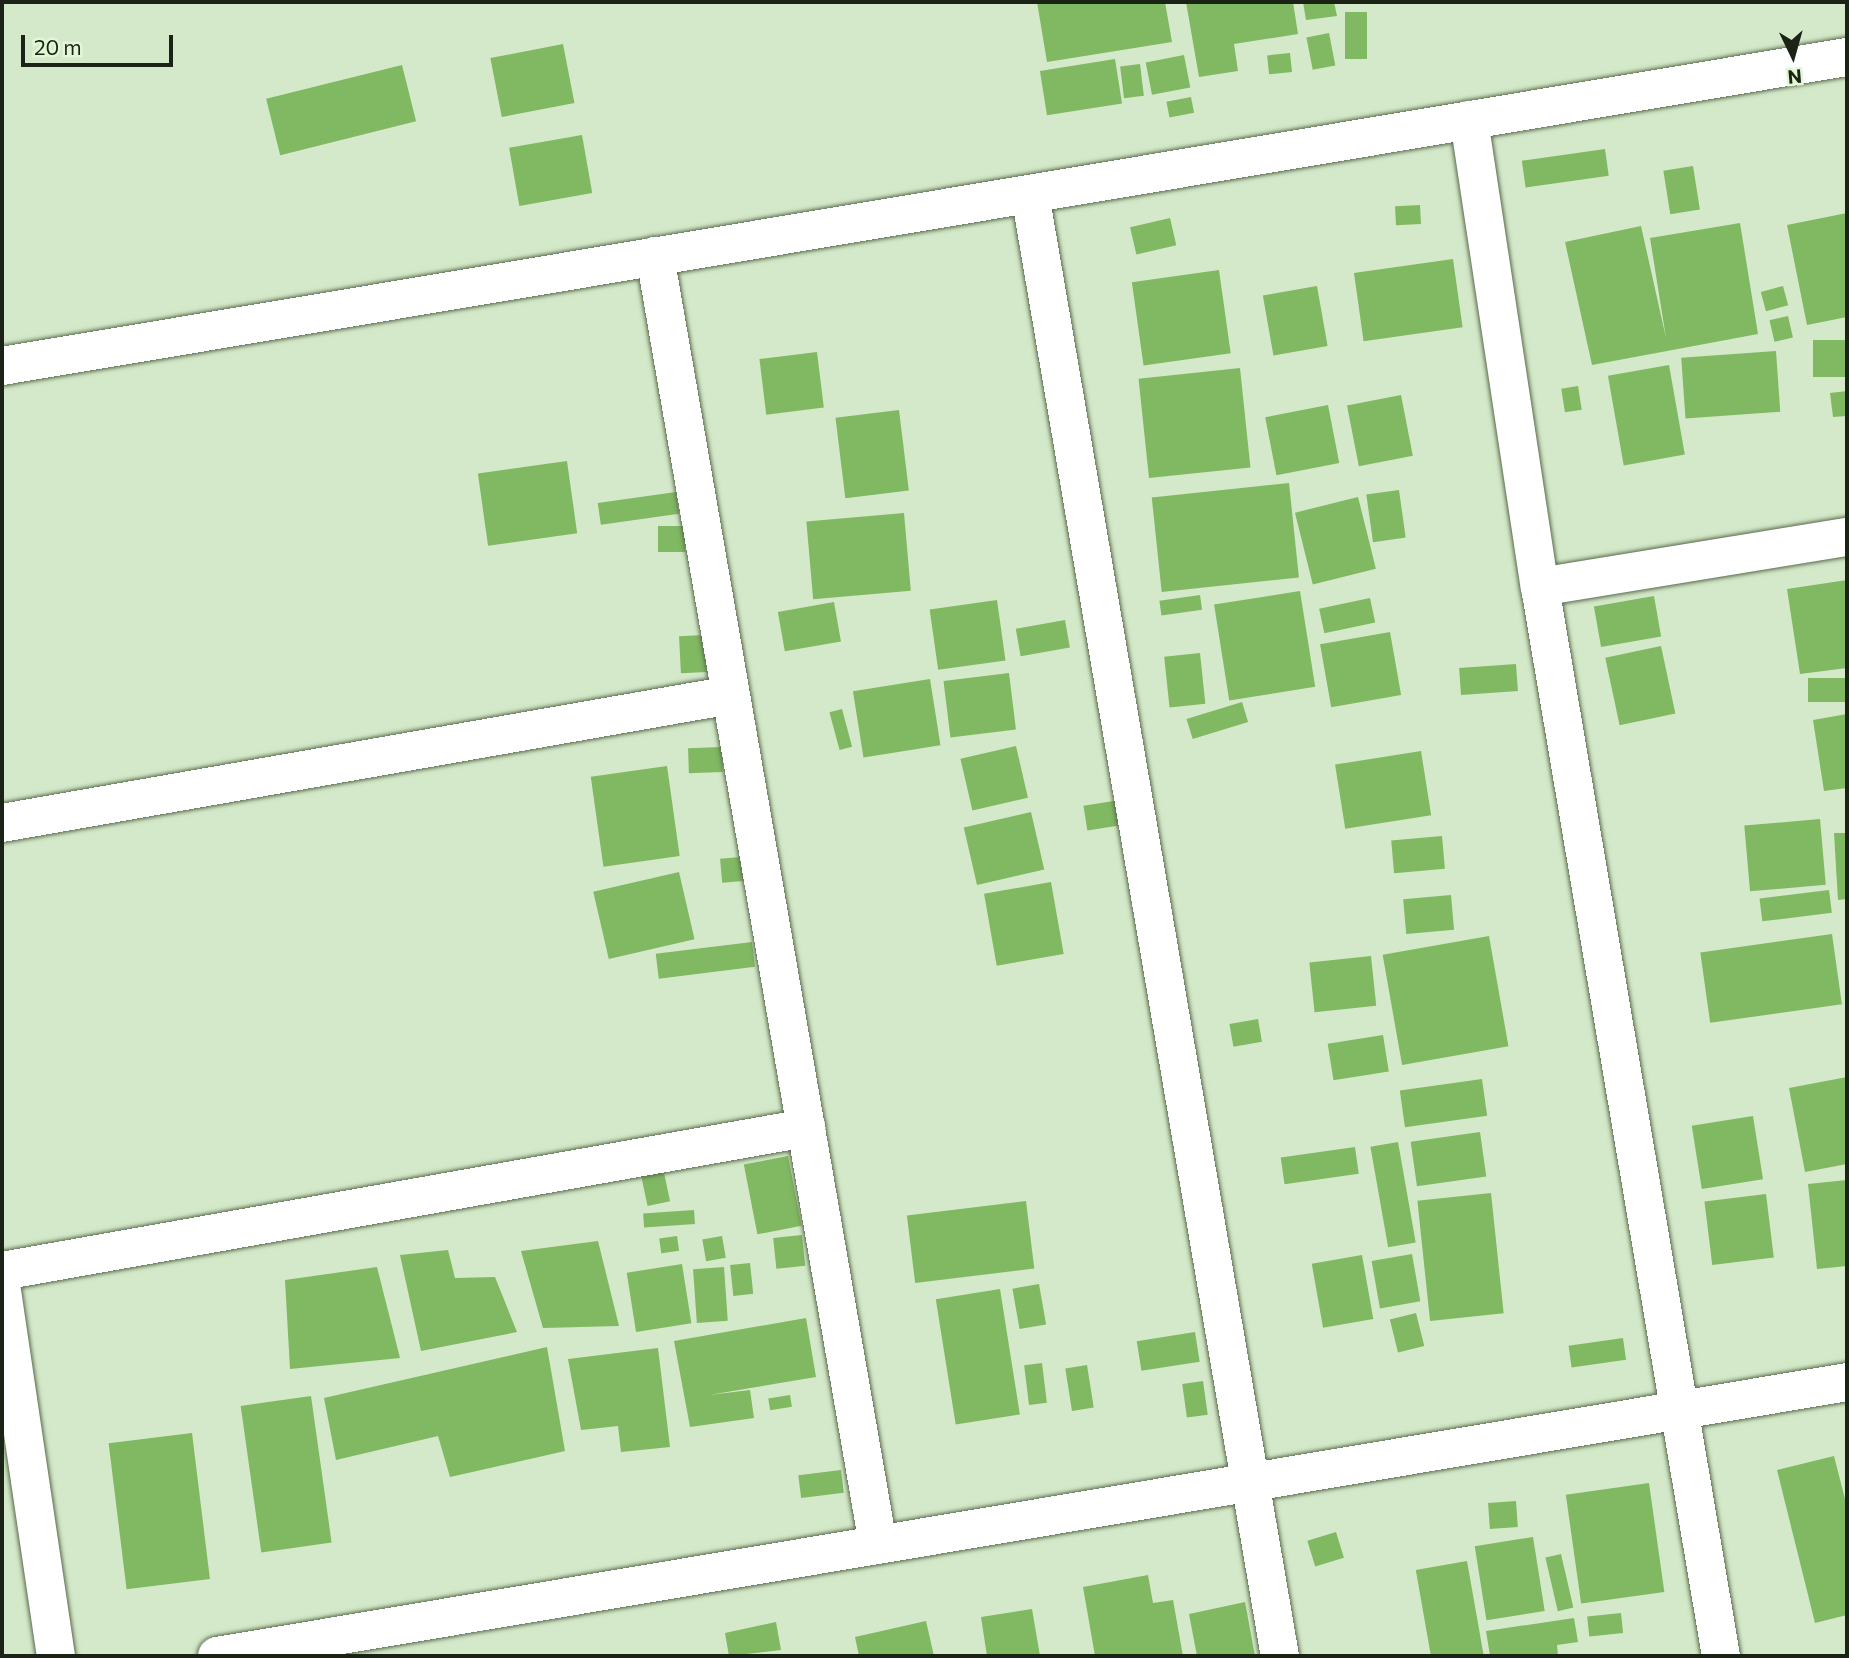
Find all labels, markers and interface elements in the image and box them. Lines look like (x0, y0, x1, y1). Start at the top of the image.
scale bar (24, 21, 177, 65)
north arrow (1758, 21, 1828, 91)
text: 20 m (34, 34, 82, 59)
text: N (1787, 65, 1803, 89)

